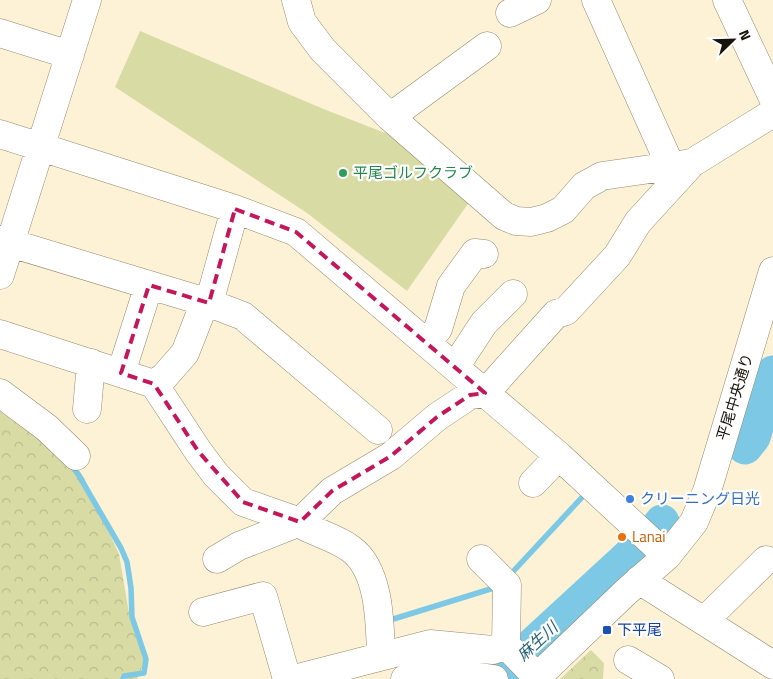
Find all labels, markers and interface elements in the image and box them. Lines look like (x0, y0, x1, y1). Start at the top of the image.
north arrow (708, 15, 758, 65)
text: N (734, 26, 757, 43)
place label: 平尾ゴルフクラブ (353, 161, 473, 184)
marker: 平尾ゴルフクラブ (337, 167, 349, 179)
street label: 平尾中央通り (710, 350, 759, 443)
place label: クリーニング日光 (640, 487, 760, 510)
marker: クリーニング日光 (624, 493, 636, 505)
place label: Lanai (632, 525, 666, 548)
marker: Lanai (616, 531, 628, 543)
water label: 麻生川 (511, 614, 564, 666)
place label: 下平尾 (617, 618, 662, 641)
marker: 下平尾 (601, 624, 613, 636)

